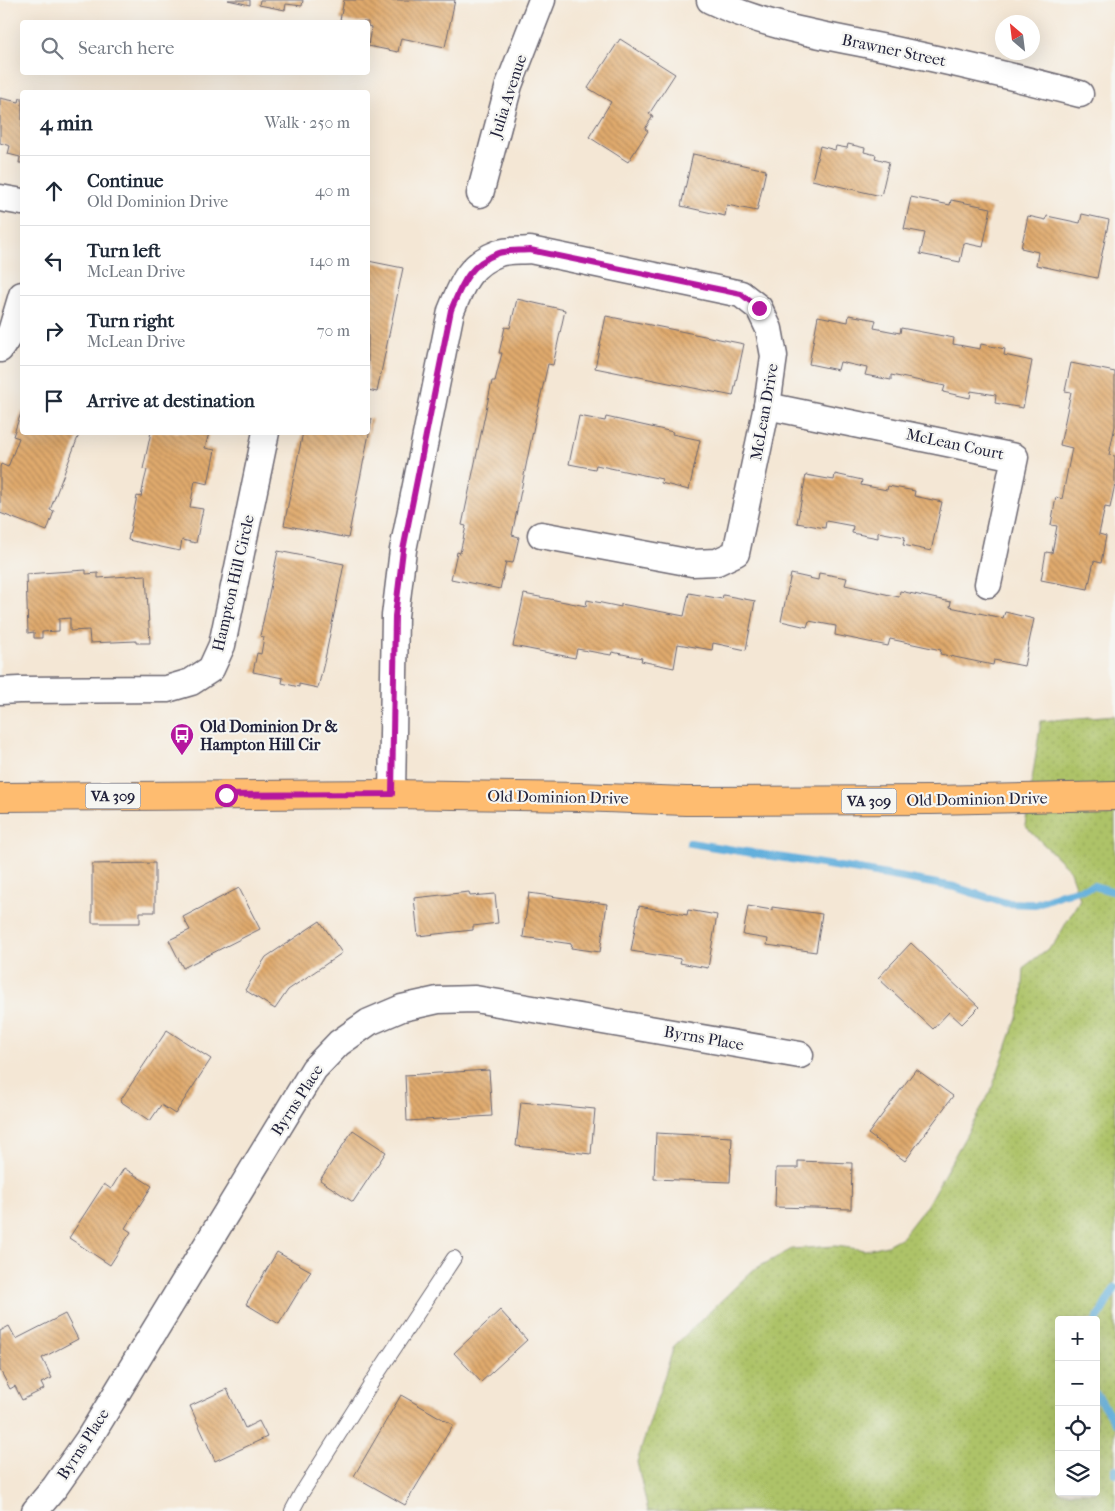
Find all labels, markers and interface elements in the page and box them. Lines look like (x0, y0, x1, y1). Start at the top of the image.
north arrow (995, 15, 1040, 60)
search box (20, 20, 370, 75)
street label: Brawner Street (840, 30, 948, 70)
icon: search (38, 34, 66, 62)
text: Search here (78, 37, 174, 59)
street label: Julia Avenue (485, 52, 530, 142)
text: 4 min (40, 111, 93, 135)
text: Walk · 250 m (265, 113, 350, 132)
text: Continue (87, 170, 163, 192)
icon: ahead (40, 177, 68, 205)
text: 40 m (315, 181, 350, 200)
text: Old Dominion Drive (87, 192, 228, 211)
text: Turn left (87, 240, 161, 262)
icon: left (40, 247, 68, 275)
text: 140 m (309, 251, 350, 270)
text: McLean Drive (87, 262, 185, 281)
route end (748, 297, 771, 320)
text: Turn right (87, 310, 174, 332)
icon: right (40, 317, 68, 345)
text: 70 m (317, 321, 350, 340)
text: McLean Drive (87, 332, 185, 351)
street label: McLean Drive (746, 362, 782, 462)
icon: arrive (40, 387, 68, 415)
text: Arrive at destination (87, 390, 255, 412)
street label: McLean Court (904, 424, 1006, 464)
street label: Hampton Hill Circle (208, 513, 258, 653)
place label: Old Dominion Dr & Hampton Hill Cir (200, 717, 338, 755)
bus stop icon: Old Dominion Dr & Hampton Hill Cir (169, 722, 195, 756)
road number: VA 309 (86, 784, 140, 808)
route start (215, 784, 238, 807)
street label: Old Dominion Drive (487, 786, 629, 808)
road number: VA 309 (842, 788, 896, 814)
street label: Old Dominion Drive (906, 788, 1048, 810)
street label: Byrns Place (663, 1022, 746, 1054)
street label: Byrns Place (267, 1061, 327, 1139)
map controls (1055, 1316, 1100, 1496)
button: + (1055, 1316, 1100, 1361)
button: − (1055, 1361, 1100, 1406)
street label: Byrns Place (53, 1405, 113, 1483)
button: locate (1055, 1406, 1100, 1451)
button: layers (1055, 1451, 1100, 1496)

